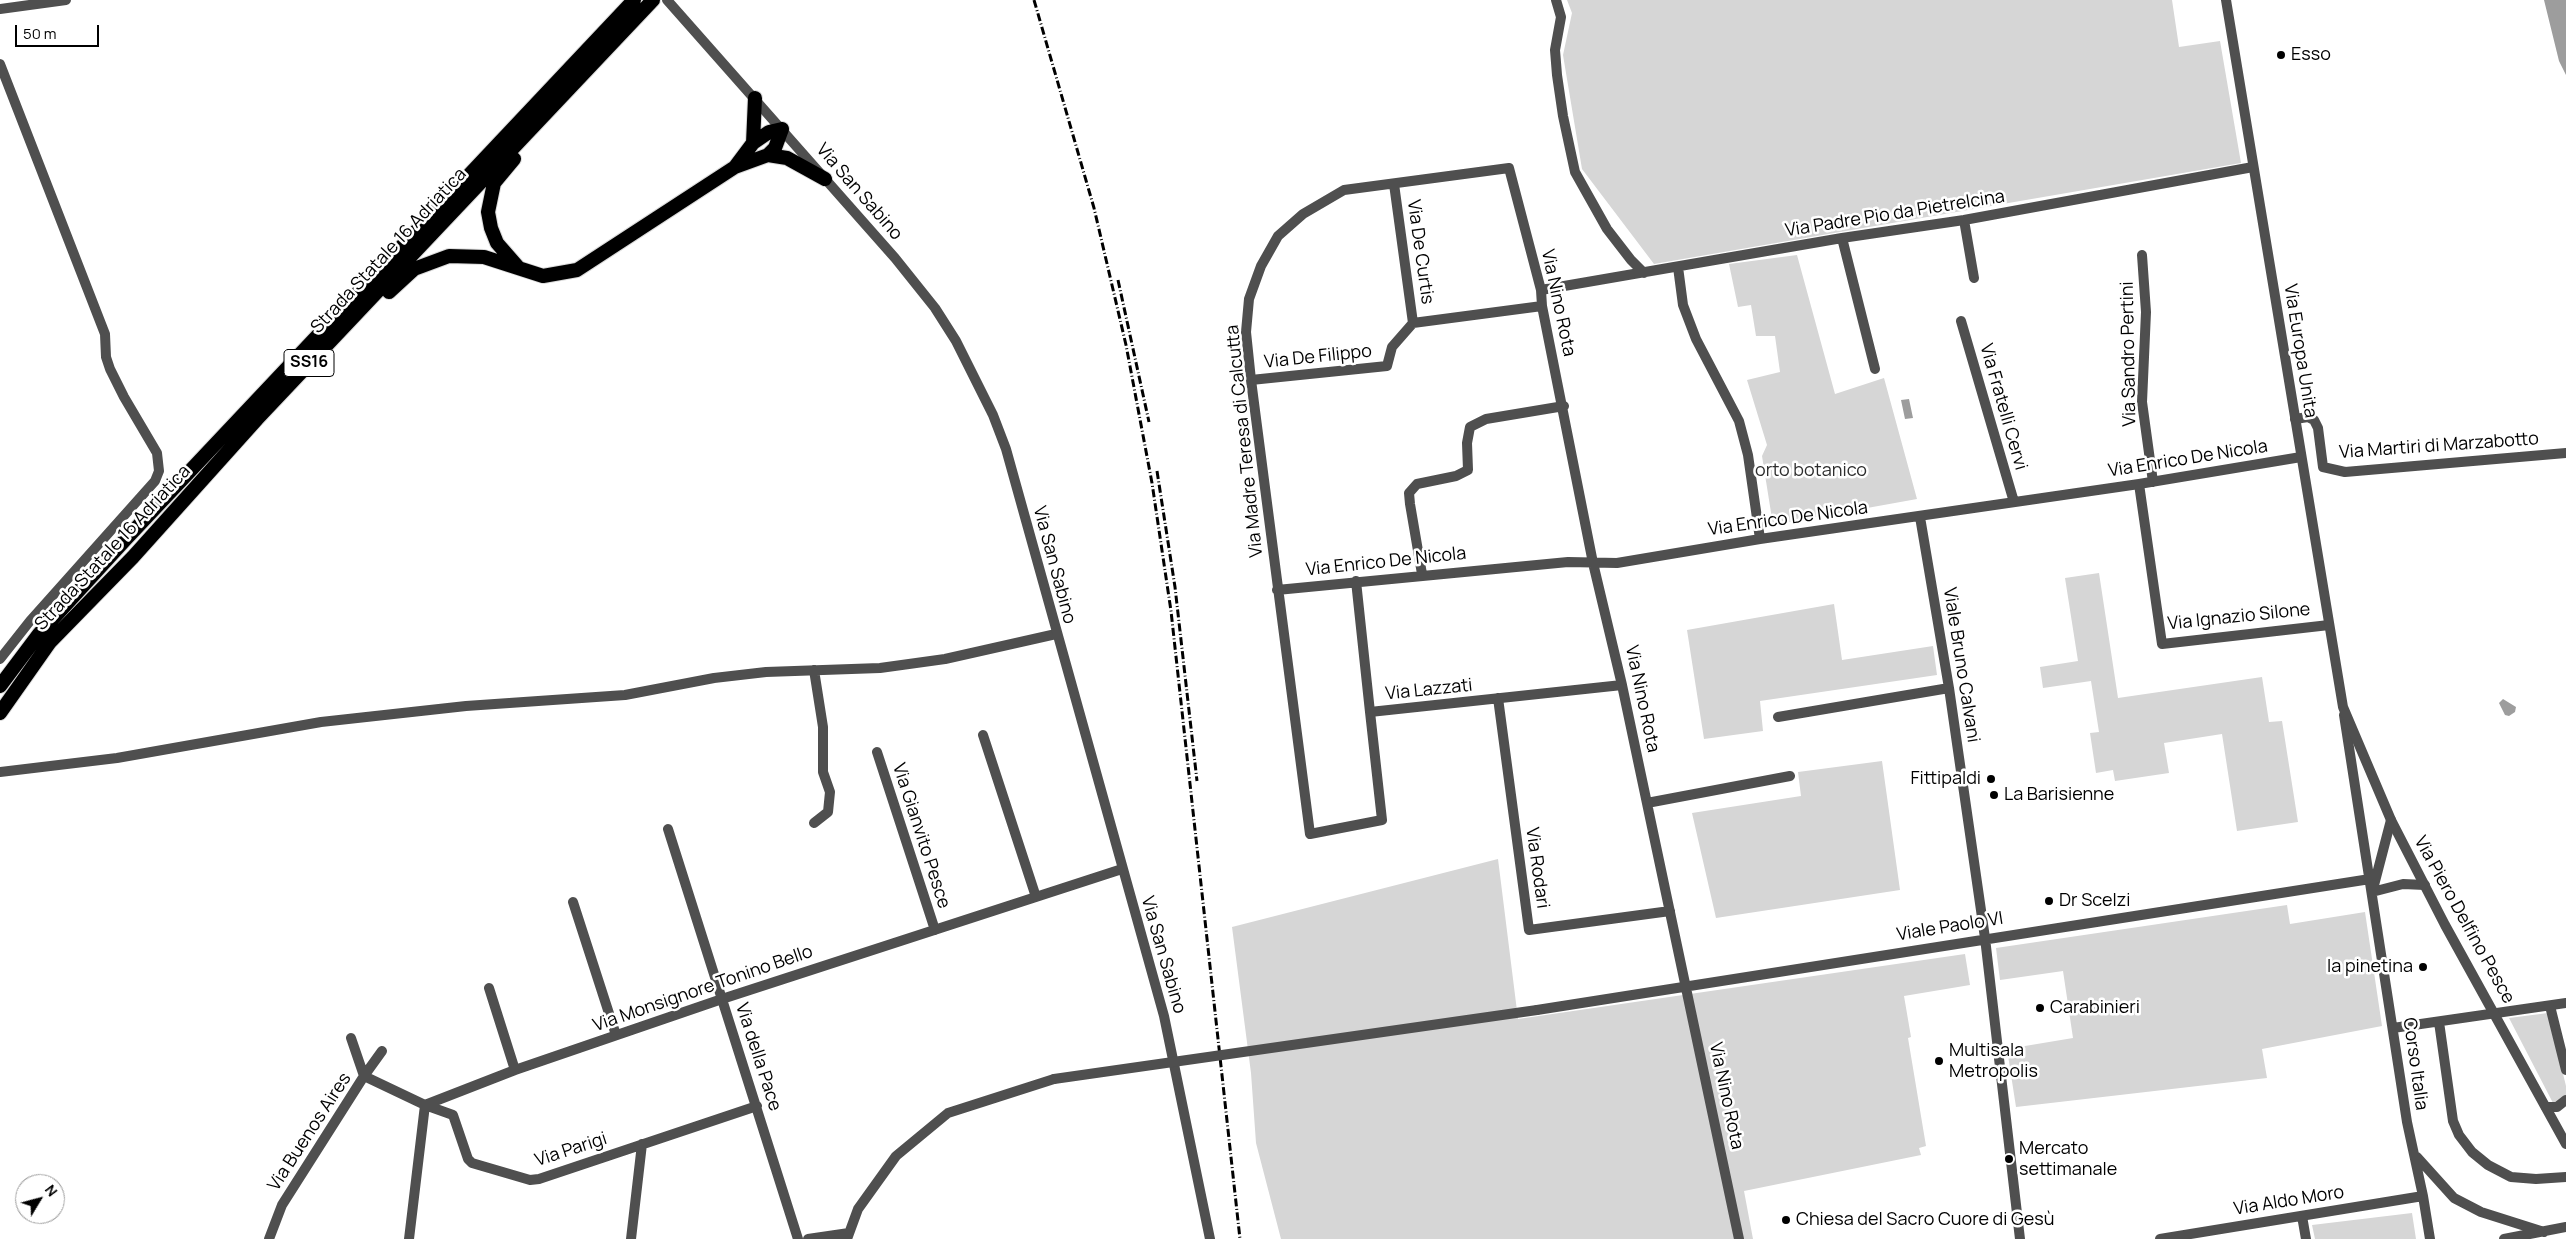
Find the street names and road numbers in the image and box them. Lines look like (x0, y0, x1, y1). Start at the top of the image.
street label: Via San Sabino (811, 139, 907, 245)
street label: Strada Statale 16 Adriatica (307, 164, 471, 338)
street label: Via Padre Pio da Pietrelcina (1784, 186, 2006, 242)
street label: Via De Curtis (1402, 198, 1438, 306)
street label: Via Nino Rota (1536, 247, 1580, 359)
street label: Via Sandro Pertini (2117, 281, 2141, 427)
street label: Via Europa Unita (2279, 283, 2321, 419)
street label: Via Madre Teresa di Calcutta (1222, 324, 1268, 558)
street label: Via De Filippo (1263, 341, 1373, 373)
street label: Via Fratelli Cervi (1975, 341, 2031, 473)
road number: SS16 (284, 349, 334, 376)
street label: Via Martiri di Marzabotto (2338, 428, 2540, 464)
street label: Via Enrico De Nicola (2107, 436, 2269, 482)
street label: Strada Statale 16 Adriatica (31, 461, 195, 635)
street label: Via Enrico De Nicola (1707, 497, 1869, 541)
street label: Via San Sabino (1028, 504, 1080, 626)
street label: Via Enrico De Nicola (1305, 543, 1467, 581)
street label: Viale Bruno Calvani (1938, 586, 1984, 744)
street label: Via Ignazio Silone (2167, 599, 2311, 635)
street label: Via Nino Rota (1620, 643, 1664, 755)
street label: Via Lazzati (1384, 675, 1474, 705)
street label: Via Gianvito Pesce (887, 761, 955, 911)
street label: Via Rodari (1521, 826, 1553, 910)
street label: Via Piero Delfino Pesce (2409, 833, 2519, 1007)
street label: Via San Sabino (1136, 894, 1190, 1016)
street label: Viale Paolo VI (1895, 908, 2005, 946)
street label: Via Monsignore Tonino Bello (590, 941, 816, 1037)
street label: Via della Pace (730, 1000, 786, 1114)
street label: Corso Italia (2398, 1016, 2432, 1112)
street label: Via Nino Rota (1704, 1040, 1748, 1152)
street label: Via Buenos Aires (264, 1069, 356, 1195)
street label: Via Parigi (532, 1128, 610, 1172)
street label: Via Aldo Moro (2232, 1182, 2346, 1220)

